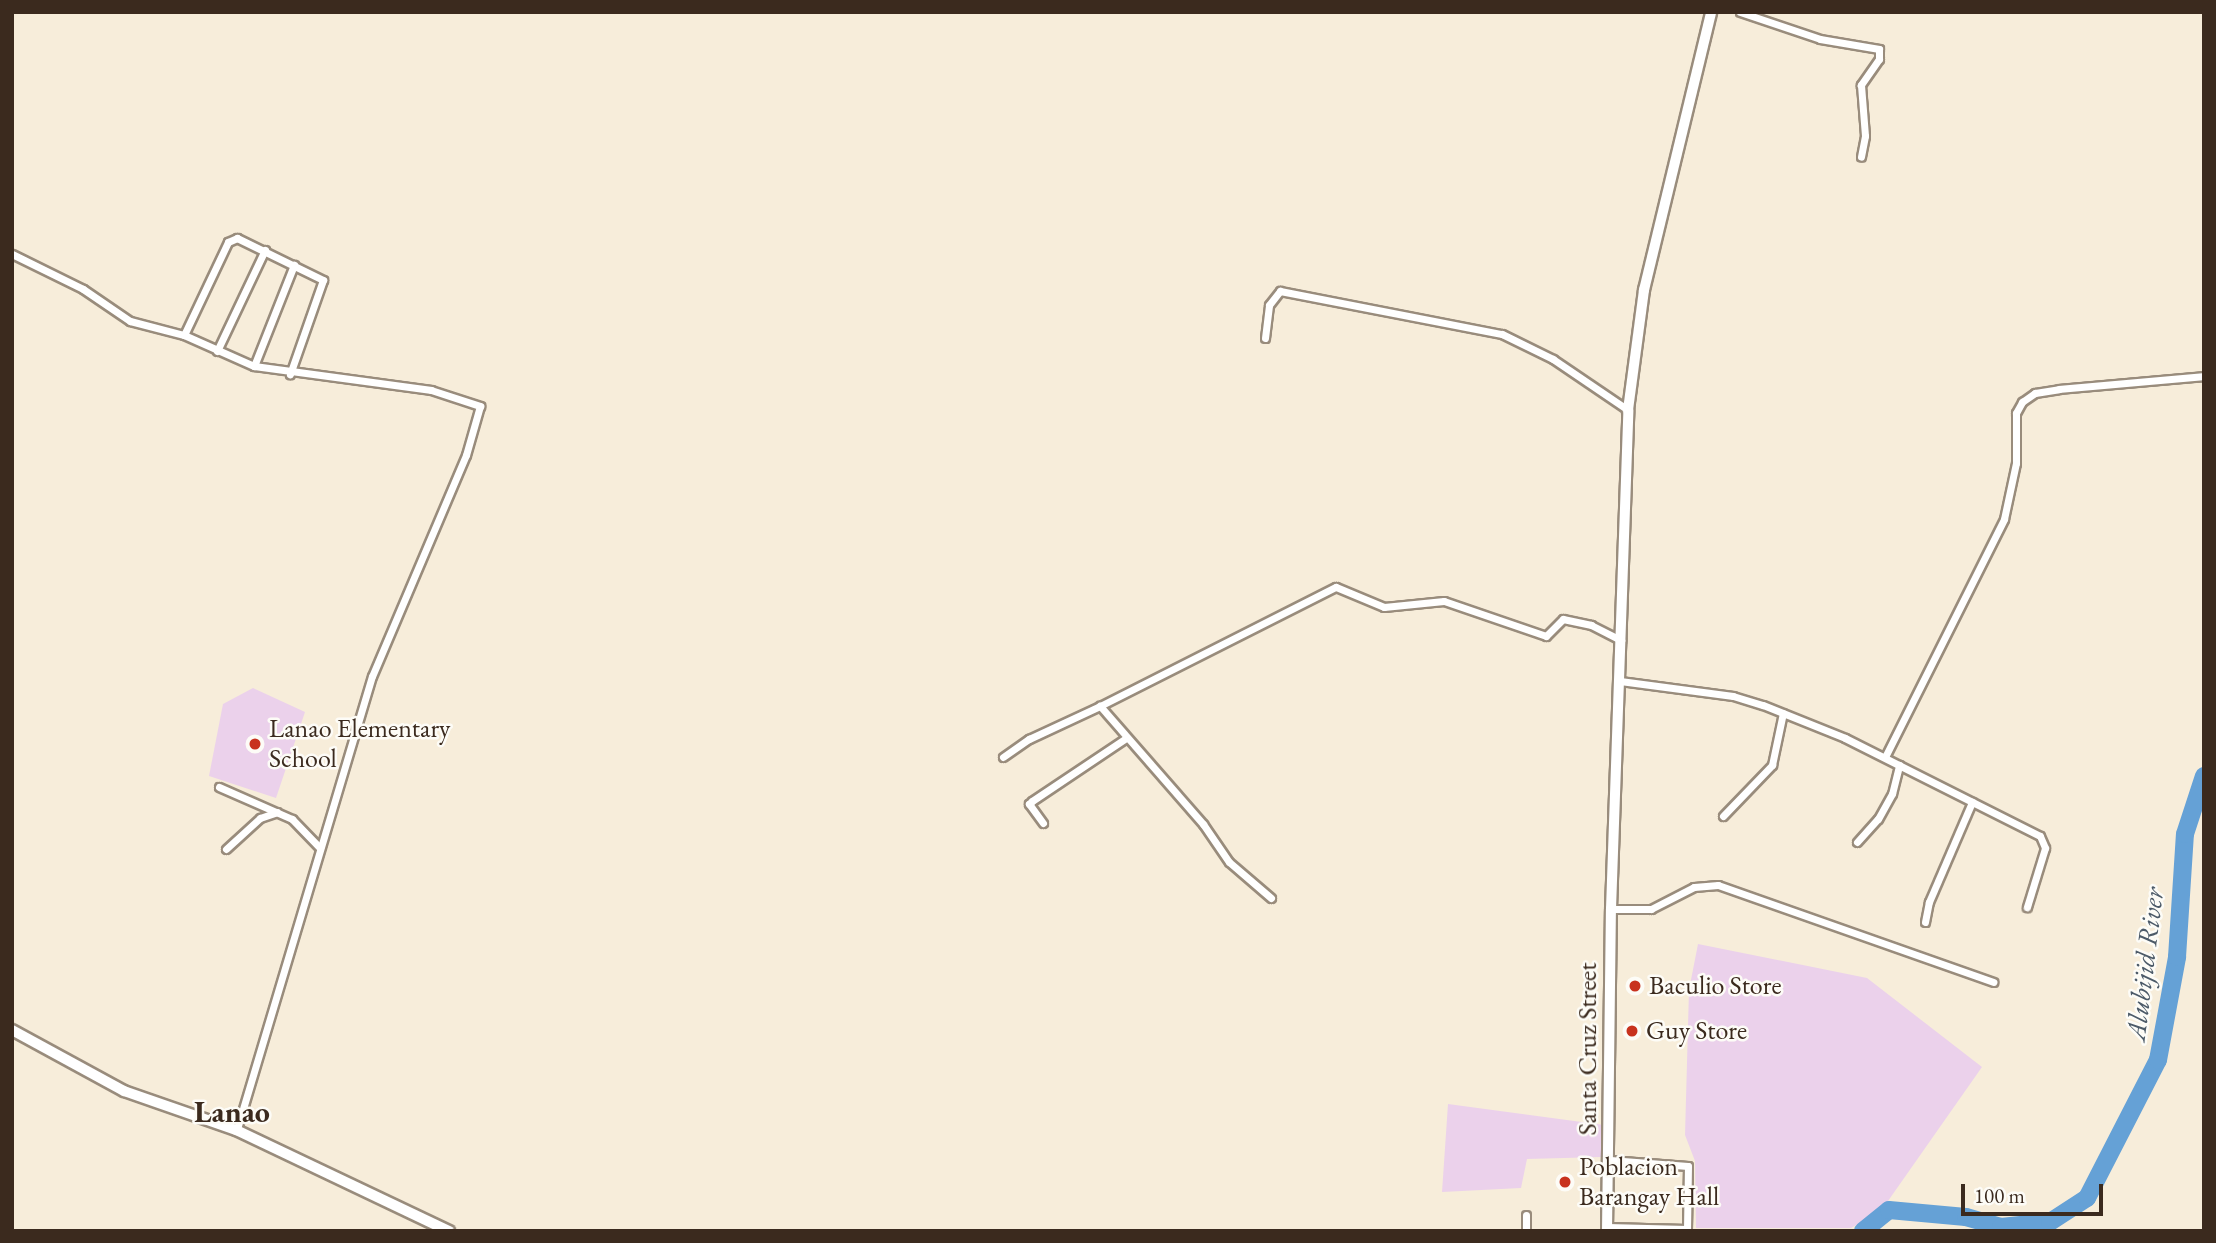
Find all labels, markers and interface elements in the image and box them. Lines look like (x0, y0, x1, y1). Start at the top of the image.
place label: Lanao Elementary School (269, 713, 450, 774)
marker: Lanao Elementary School (247, 736, 263, 752)
water label: Alubijid River (2118, 885, 2170, 1043)
street label: Santa Cruz Street (1572, 963, 1604, 1135)
place label: Baculio Store (1649, 970, 1782, 1002)
marker: Baculio Store (1627, 978, 1643, 994)
place label: Guy Store (1646, 1015, 1747, 1047)
marker: Guy Store (1624, 1023, 1640, 1039)
district label: Lanao (194, 1094, 270, 1130)
place label: Poblacion Barangay Hall (1579, 1151, 1719, 1212)
scale bar (1964, 1170, 2106, 1214)
marker: Poblacion Barangay Hall (1557, 1174, 1573, 1190)
text: 100 m (1974, 1182, 2025, 1209)

